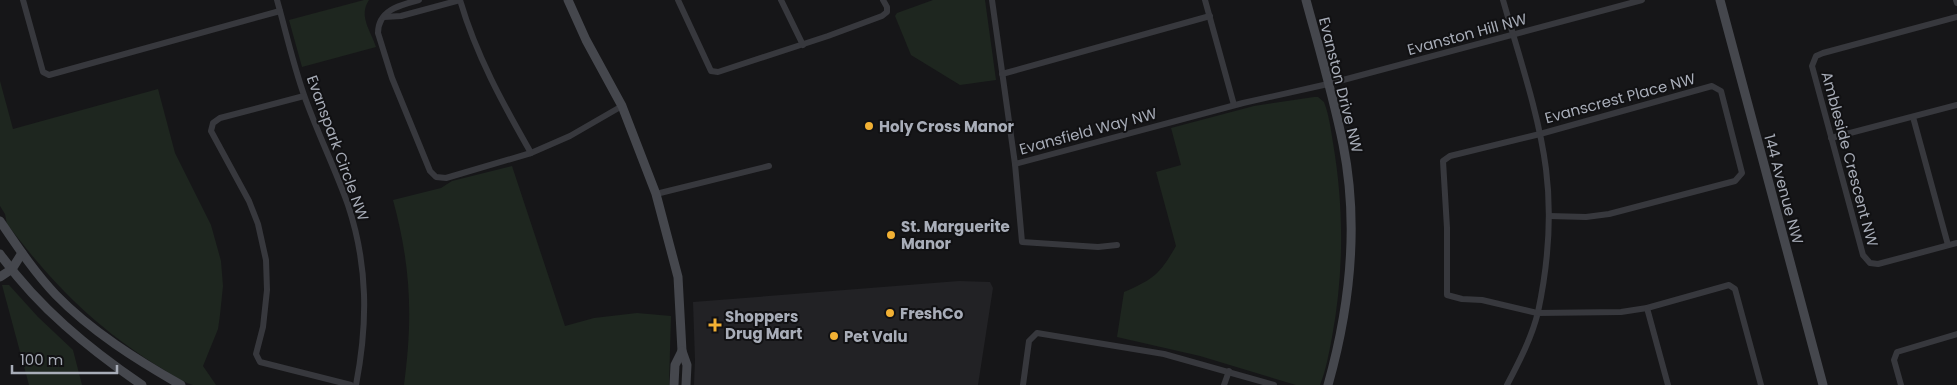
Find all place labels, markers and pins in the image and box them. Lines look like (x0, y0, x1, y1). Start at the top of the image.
place label: Holy Cross Manor (879, 116, 1015, 137)
marker: Holy Cross Manor (863, 120, 875, 132)
place label: St. Marguerite Manor (901, 216, 1010, 254)
marker: St. Marguerite Manor (885, 229, 897, 241)
place label: FreshCo (900, 303, 964, 324)
place label: Shoppers Drug Mart (725, 306, 802, 344)
marker: FreshCo (884, 307, 896, 319)
marker: Shoppers Drug Mart (709, 319, 721, 331)
place label: Pet Valu (844, 326, 908, 347)
marker: Pet Valu (828, 330, 840, 342)

